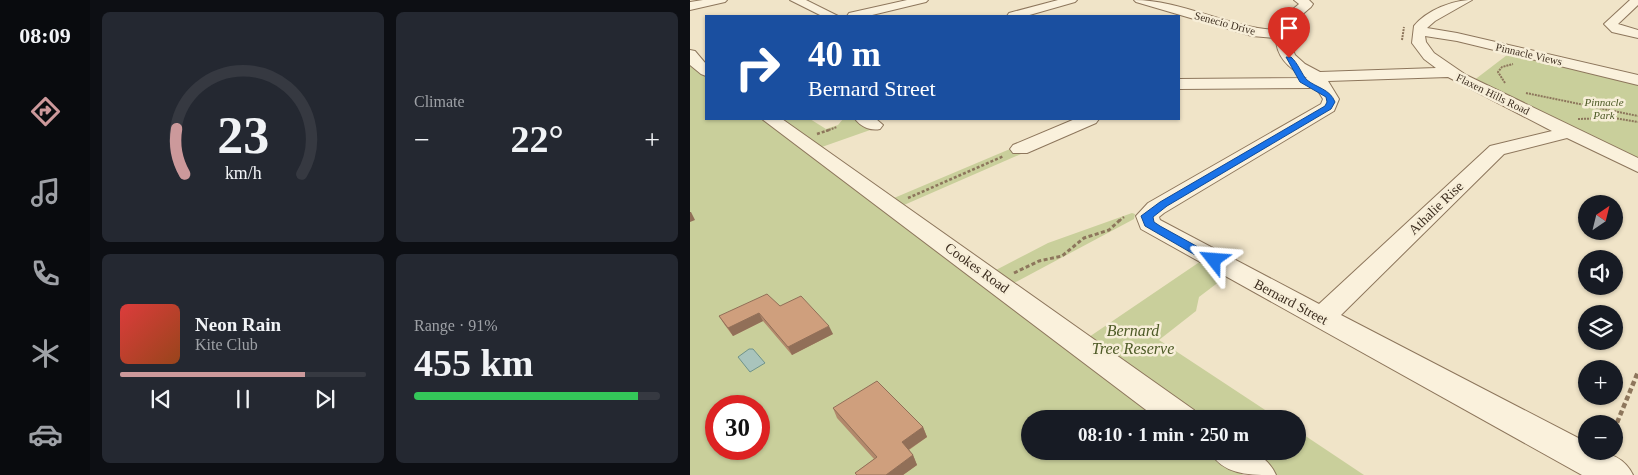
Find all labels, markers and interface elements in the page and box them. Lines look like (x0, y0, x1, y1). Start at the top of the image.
pin (1268, 7, 1310, 58)
street label: Senecio Drive (1193, 9, 1257, 37)
icon: arrive (1275, 14, 1303, 42)
text: 08:09 (19, 23, 71, 48)
icon: right (725, 35, 790, 100)
text: 40 m (808, 35, 881, 74)
street label: Pinnacle Views (1495, 41, 1563, 67)
street label: Flaxen Hills Road (1454, 71, 1532, 117)
text: Bernard Street (808, 76, 936, 101)
text: Climate (414, 93, 465, 110)
icon: directions (28, 94, 63, 129)
park label: Pinnacle Park (1583, 96, 1624, 121)
text: 23 (217, 107, 269, 164)
text: 22° (510, 118, 564, 160)
text: − (414, 124, 430, 155)
text: + (644, 124, 660, 155)
text: km/h (225, 163, 261, 183)
icon: music (28, 175, 63, 210)
street label: Athalie Rise (1406, 178, 1466, 238)
north arrow (1578, 195, 1622, 240)
map controls (1578, 195, 1623, 460)
position arrow (1187, 233, 1239, 285)
street label: Cookes Road (942, 240, 1012, 296)
button: sound (1578, 250, 1623, 295)
icon: phone (28, 256, 63, 291)
street label: Bernard Street (1252, 276, 1330, 328)
button: layers (1578, 305, 1623, 350)
text: Neon Rain (195, 314, 281, 335)
text: Range · 91% (414, 317, 498, 334)
park label: Bernard Tree Reserve (1092, 322, 1174, 357)
icon: climate (28, 336, 63, 371)
text: Kite Club (195, 336, 258, 353)
text: 455 km (414, 342, 533, 384)
button: + (1578, 360, 1623, 405)
icon: previous (147, 385, 175, 413)
icon: pause (229, 385, 257, 413)
icon: next (311, 385, 339, 413)
speed limit sign: 30 (705, 395, 770, 460)
button: − (1578, 415, 1623, 460)
icon: car (28, 417, 63, 452)
text: 08:10 · 1 min · 250 m (1078, 424, 1249, 445)

